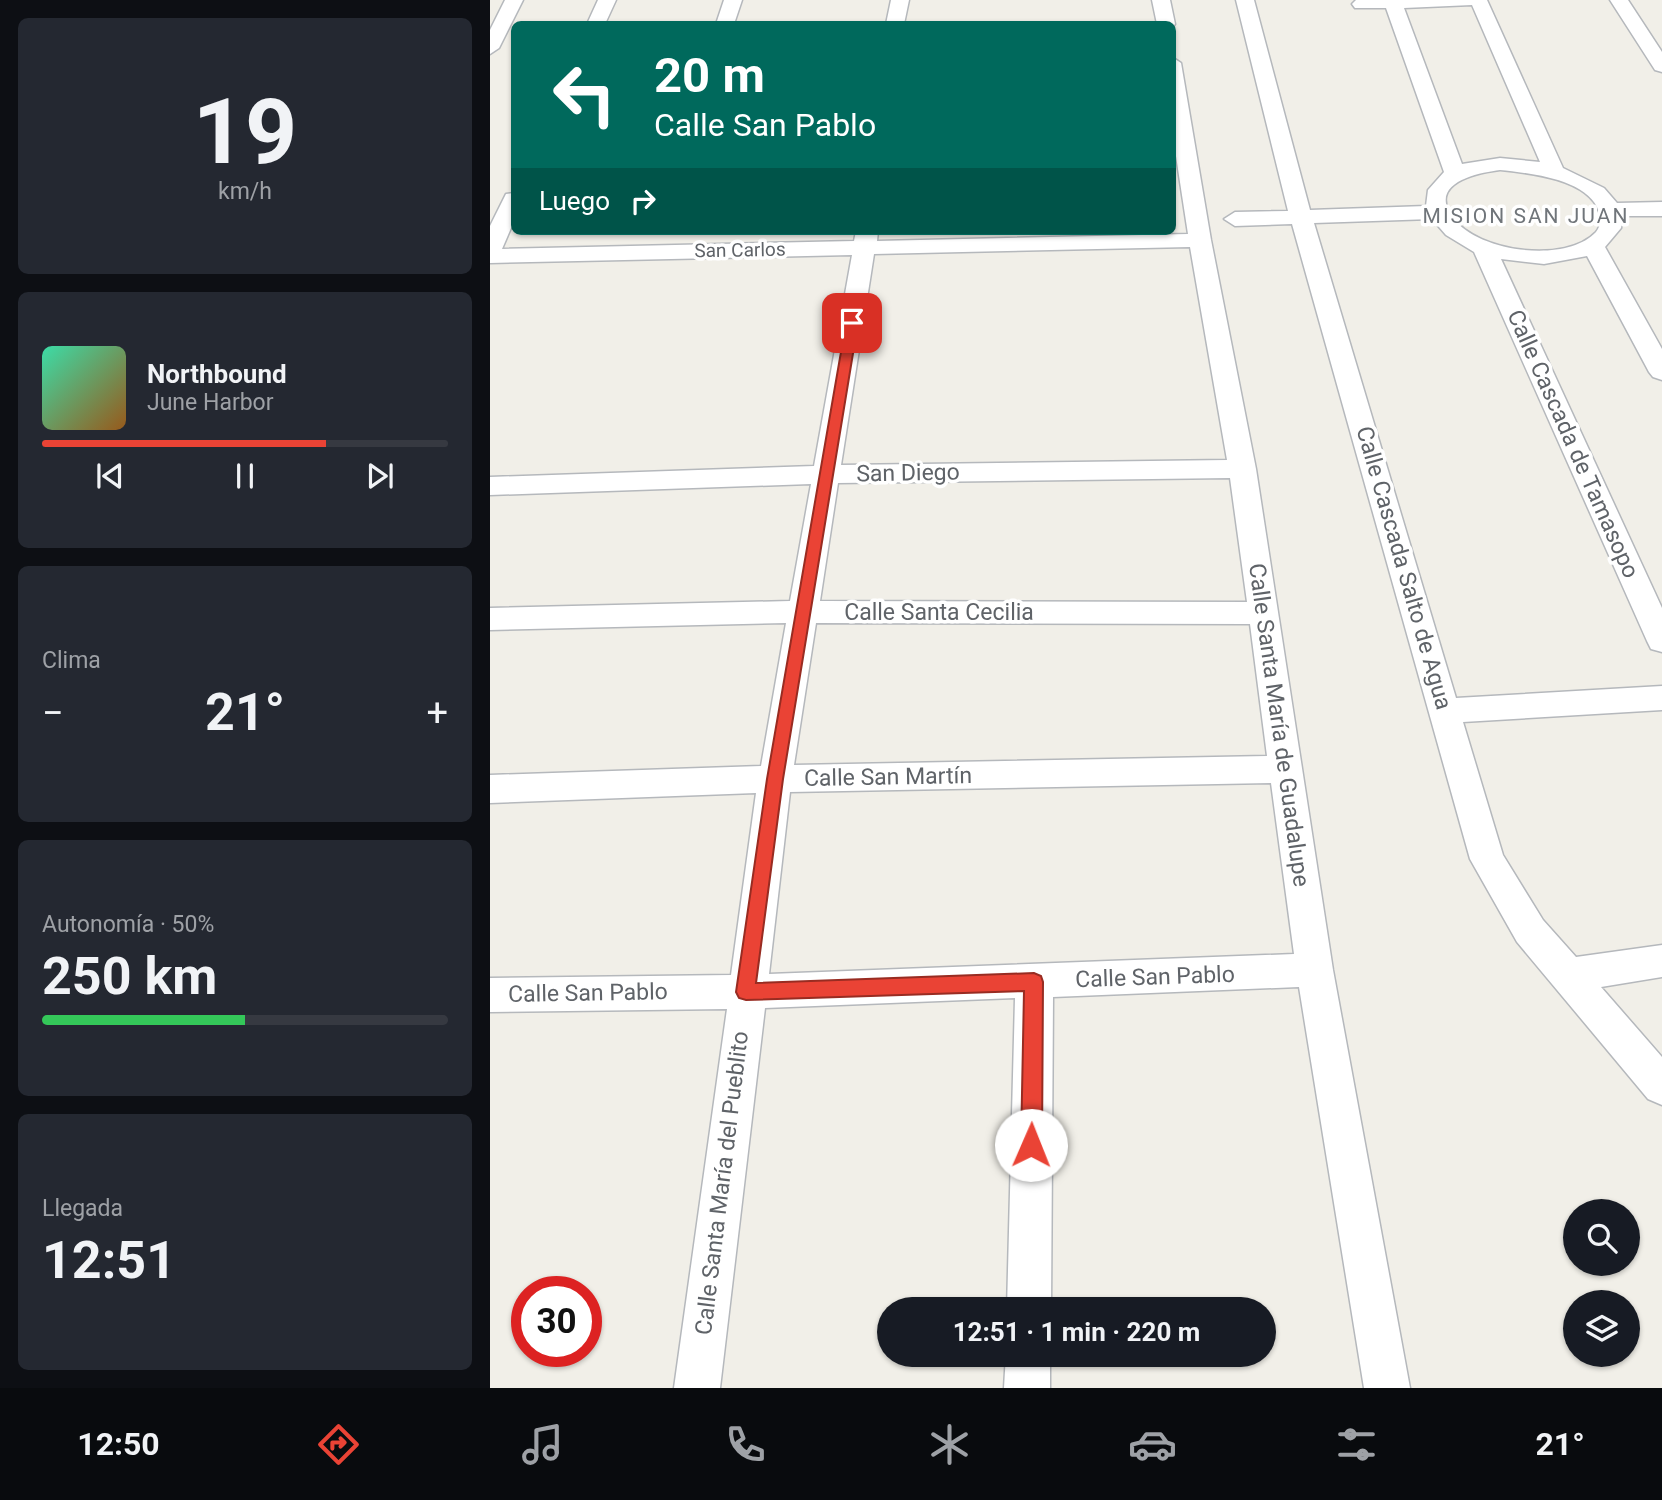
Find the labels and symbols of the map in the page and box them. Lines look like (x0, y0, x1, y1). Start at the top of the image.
district label: MISION SAN JUAN (1423, 204, 1629, 228)
street label: San Carlos (694, 238, 786, 262)
pin (822, 293, 882, 353)
street label: Calle Cascada de Tamasopo (1502, 306, 1644, 582)
street label: Calle Cascada Salto de Agua (1351, 423, 1457, 713)
street label: San Diego (856, 459, 960, 487)
street label: Calle Santa María de Guadalupe (1243, 562, 1315, 888)
street label: Calle Santa Cecilia (844, 599, 1034, 626)
street label: Calle San Martín (804, 762, 972, 792)
street label: Calle San Pablo (1075, 961, 1235, 993)
street label: Calle San Pablo (508, 978, 668, 1008)
street label: Calle Santa María del Pueblito (690, 1030, 754, 1336)
position arrow (994, 1108, 1068, 1182)
speed limit sign: 30 (511, 1276, 602, 1367)

